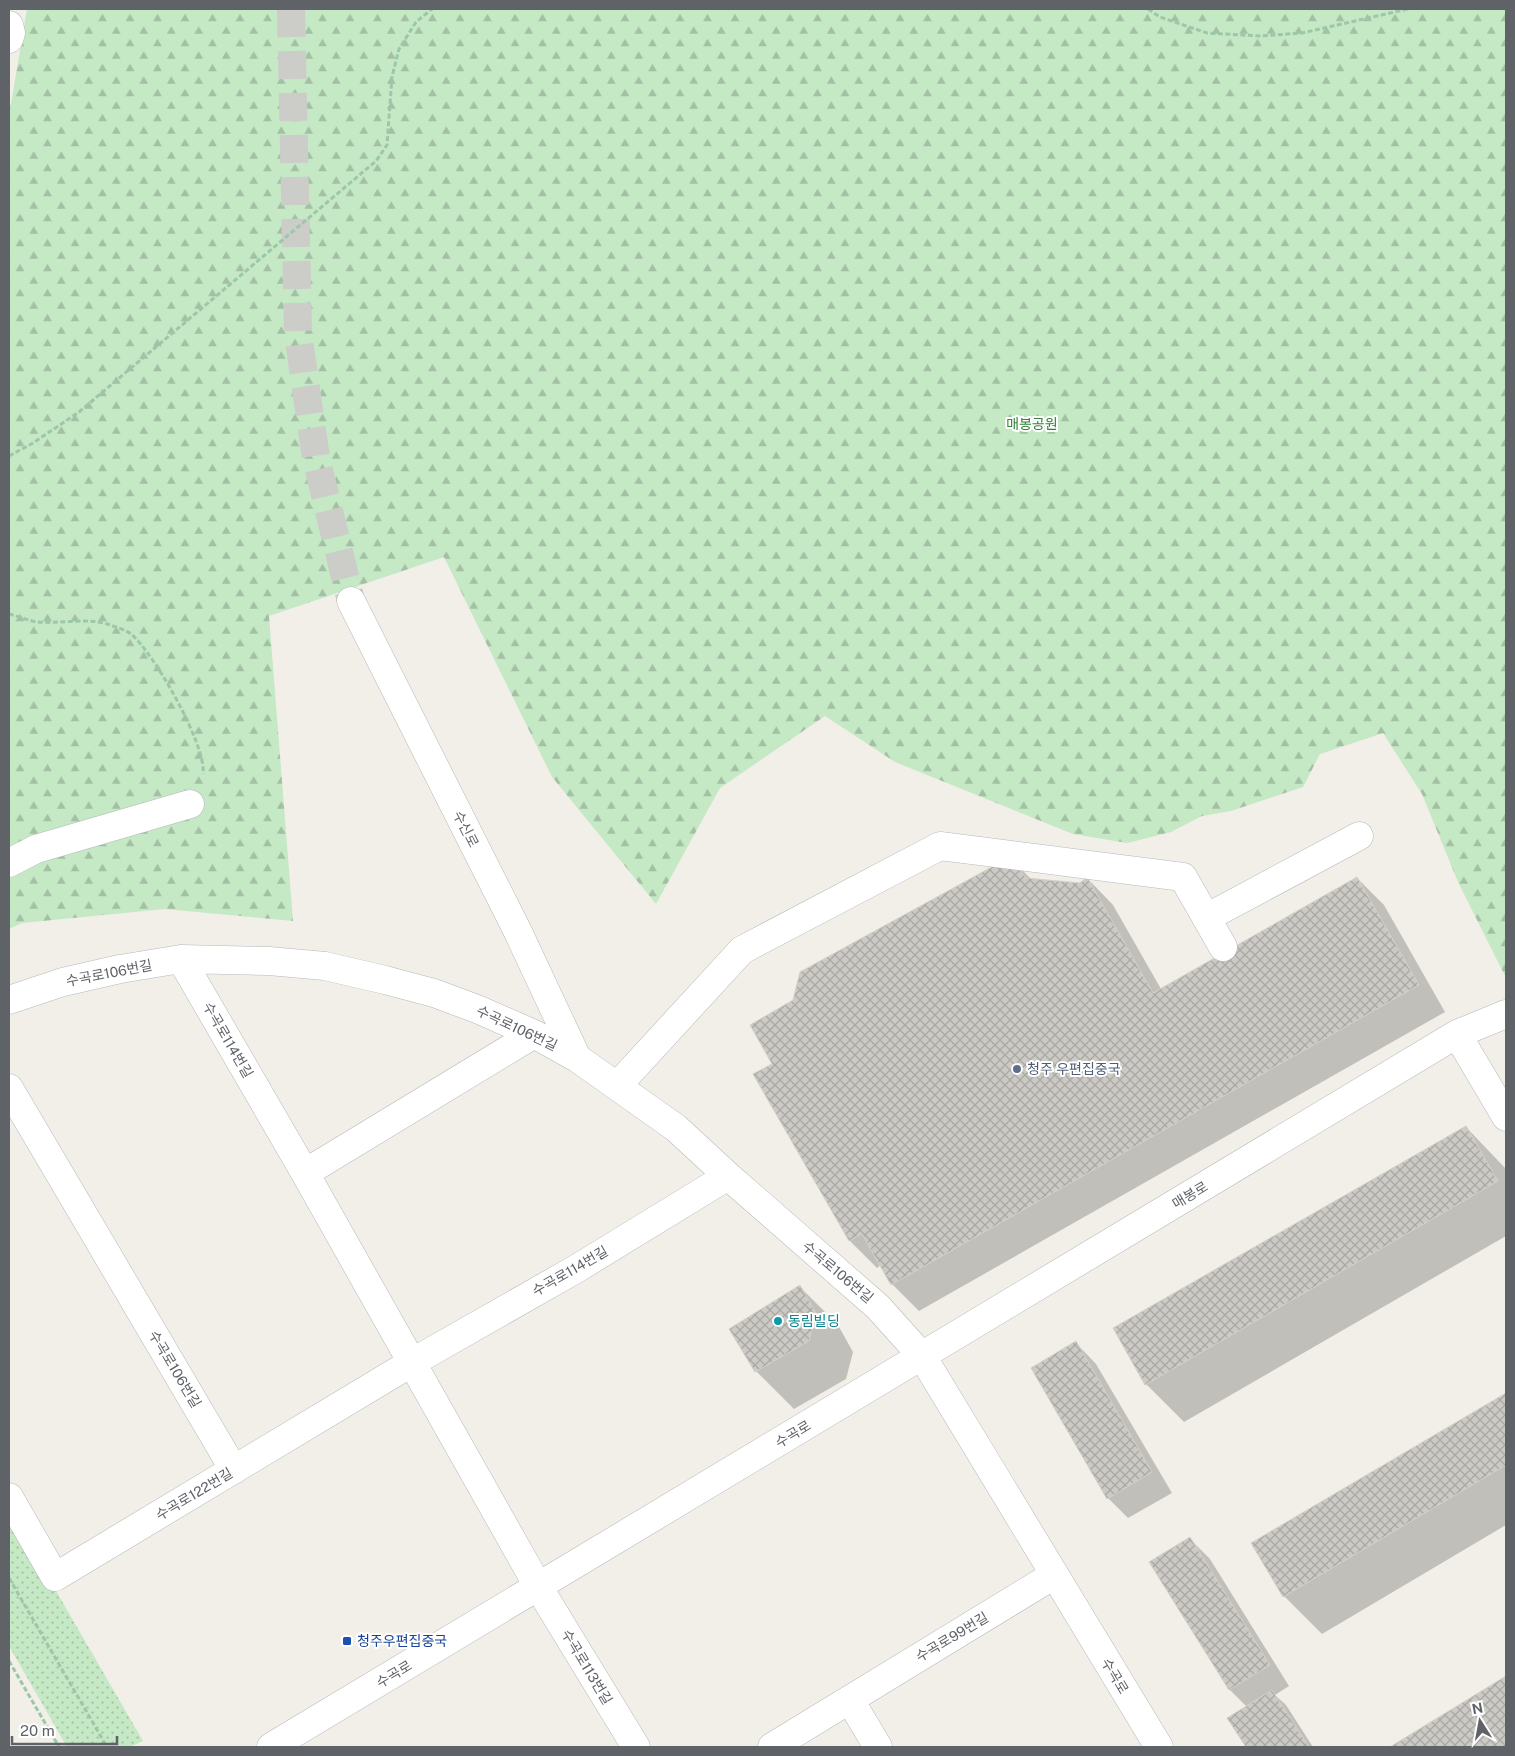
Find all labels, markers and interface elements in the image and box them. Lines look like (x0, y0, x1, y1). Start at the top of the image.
park label: 매봉공원 (1006, 416, 1058, 432)
street label: 수신로 (450, 808, 482, 850)
street label: 수곡로106번길 (65, 957, 153, 989)
street label: 수곡로114번길 (200, 999, 256, 1081)
street label: 수곡로106번길 (474, 1002, 560, 1054)
place label: 청주 우편집중국 (1027, 1061, 1121, 1077)
marker: 청주 우편집중국 (1011, 1063, 1023, 1075)
street label: 매봉로 (1169, 1178, 1211, 1212)
street label: 수곡로106번길 (799, 1238, 877, 1306)
street label: 수곡로114번길 (529, 1243, 611, 1299)
place label: 동림빌딩 (788, 1313, 840, 1329)
marker: 동림빌딩 (772, 1315, 784, 1327)
street label: 수곡로106번길 (146, 1327, 204, 1411)
street label: 수곡로 (772, 1417, 814, 1451)
street label: 수곡로122번길 (153, 1465, 235, 1523)
street label: 수곡로99번길 (913, 1609, 991, 1665)
street label: 수곡로113번길 (558, 1627, 616, 1707)
place label: 청주우편집중국 (357, 1633, 447, 1649)
marker: 청주우편집중국 (341, 1635, 353, 1647)
street label: 수곡로 (1098, 1655, 1132, 1697)
street label: 수곡로 (373, 1657, 415, 1691)
north arrow (1455, 1696, 1505, 1746)
text: N (1471, 1699, 1484, 1717)
scale bar (12, 1714, 118, 1746)
text: 20 m (20, 1722, 55, 1739)

